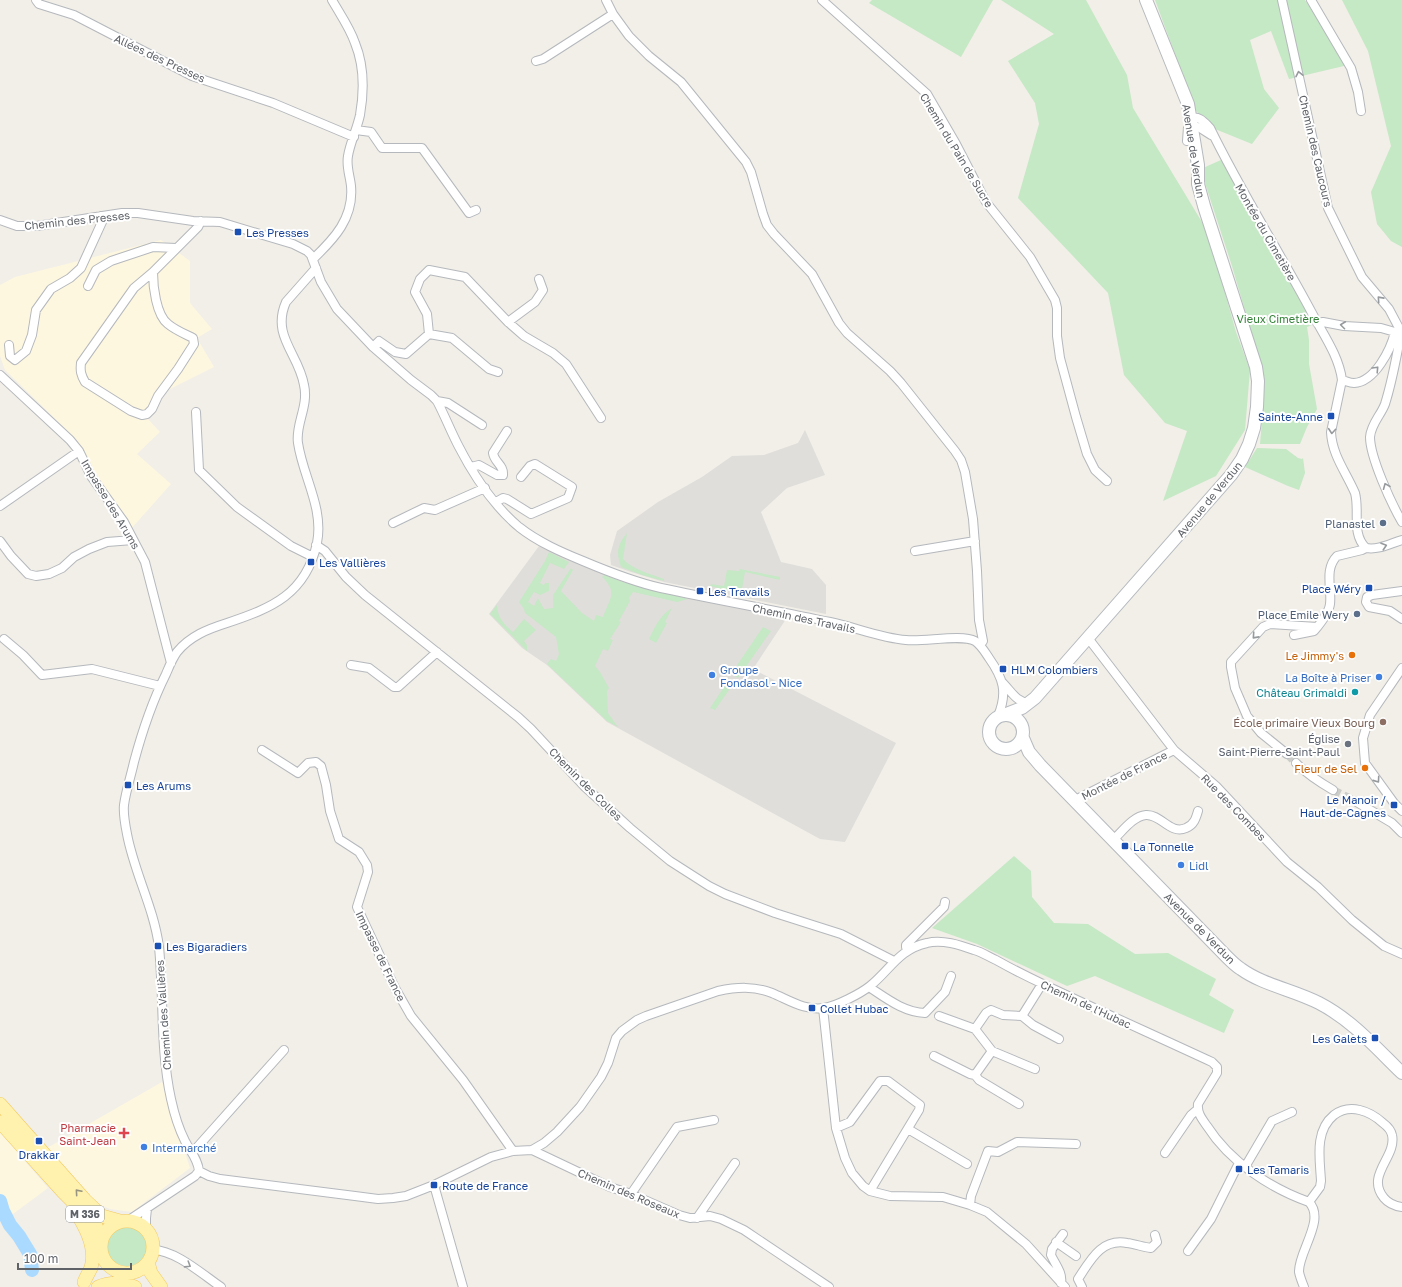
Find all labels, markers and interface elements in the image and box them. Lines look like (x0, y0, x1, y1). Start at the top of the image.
street label: Allées des Presses (112, 31, 208, 85)
one-way arrow (1295, 71, 1303, 77)
street label: Chemin du Pain de Sucre (918, 91, 996, 209)
street label: Chemin des Caucours (1297, 94, 1335, 208)
street label: Avenue de Verdun (1180, 103, 1208, 199)
street label: Montée du Cimetière (1233, 181, 1299, 283)
street label: Chemin des Presses (24, 208, 131, 232)
place label: Les Presses (246, 226, 309, 239)
marker: Les Presses (233, 227, 243, 237)
one-way arrow (1377, 296, 1384, 304)
park label: Vieux Cimetière (1237, 312, 1319, 325)
one-way arrow (1340, 321, 1346, 330)
one-way arrow (1371, 366, 1379, 374)
place label: Sainte-Anne (1258, 410, 1323, 423)
marker: Sainte-Anne (1326, 411, 1336, 421)
one-way arrow (1327, 428, 1336, 434)
street label: Impasse des Arums (79, 457, 143, 551)
street label: Avenue de Verdun (1174, 458, 1244, 540)
one-way arrow (1382, 483, 1390, 490)
place label: Planastel (1325, 517, 1375, 530)
marker: Planastel (1378, 518, 1388, 528)
one-way arrow (1381, 542, 1388, 551)
place label: Les Vallières (319, 556, 386, 569)
marker: Les Vallières (306, 557, 316, 567)
place label: Place Wéry (1302, 582, 1361, 595)
marker: Place Wéry (1364, 583, 1374, 593)
place label: Les Travails (708, 585, 770, 598)
marker: Les Travails (695, 586, 705, 596)
street label: Chemin des Travails (751, 601, 857, 635)
place label: Place Emile Wery (1258, 608, 1349, 621)
marker: Place Emile Wery (1352, 609, 1362, 619)
one-way arrow (1252, 631, 1260, 639)
place label: Le Jimmy's (1286, 649, 1344, 662)
marker: Le Jimmy's (1347, 650, 1357, 660)
place label: Groupe Fondasol - Nice (720, 663, 802, 689)
place label: HLM Colombiers (1011, 663, 1098, 676)
marker: HLM Colombiers (998, 664, 1008, 674)
marker: Groupe Fondasol - Nice (707, 670, 717, 680)
place label: La Boîte à Priser (1285, 671, 1372, 684)
marker: La Boîte à Priser (1374, 672, 1384, 682)
place label: Château Grimaldi (1256, 686, 1347, 699)
marker: Château Grimaldi (1350, 687, 1360, 697)
place label: École primaire Vieux Bourg (1233, 716, 1375, 729)
marker: École primaire Vieux Bourg (1378, 717, 1388, 727)
place label: Église Saint-Pierre-Saint-Paul (1219, 732, 1340, 758)
marker: Église Saint-Pierre-Saint-Paul (1343, 739, 1353, 749)
street label: Chemin des Colles (547, 745, 625, 823)
street label: Montée de France (1079, 748, 1169, 802)
place label: Fleur de Sel (1294, 762, 1357, 775)
marker: Fleur de Sel (1360, 763, 1370, 773)
street label: Rue des Combes (1199, 771, 1269, 843)
one-way arrow (1372, 775, 1379, 782)
place label: Les Arums (136, 779, 191, 792)
marker: Les Arums (123, 780, 133, 790)
place label: Le Manoir / Haut-de-Cagnes (1300, 793, 1386, 819)
marker: Le Manoir / Haut-de-Cagnes (1389, 800, 1399, 810)
place label: La Tonnelle (1133, 840, 1194, 853)
marker: La Tonnelle (1120, 841, 1130, 851)
place label: Lidl (1189, 859, 1209, 872)
marker: Lidl (1176, 860, 1186, 870)
street label: Avenue de Verdun (1162, 890, 1238, 966)
street label: Impasse de France (353, 909, 409, 1003)
place label: Les Bigaradiers (166, 940, 247, 953)
marker: Les Bigaradiers (153, 941, 163, 951)
street label: Chemin des Vallières (153, 959, 173, 1070)
street label: Chemin de l'Hubac (1039, 977, 1133, 1031)
place label: Collet Hubac (820, 1002, 889, 1015)
marker: Collet Hubac (807, 1003, 817, 1013)
place label: Les Galets (1312, 1032, 1367, 1045)
marker: Les Galets (1370, 1033, 1380, 1043)
place label: Pharmacie Saint-Jean (59, 1121, 116, 1147)
marker: Pharmacie Saint-Jean (119, 1128, 129, 1138)
marker: Drakkar (34, 1136, 44, 1146)
place label: Intermarché (152, 1141, 216, 1154)
marker: Intermarché (139, 1142, 149, 1152)
place label: Drakkar (19, 1148, 60, 1161)
place label: Les Tamaris (1247, 1163, 1309, 1176)
marker: Les Tamaris (1234, 1164, 1244, 1174)
street label: Chemin des Roseaux (576, 1166, 682, 1220)
place label: Route de France (442, 1179, 528, 1192)
marker: Route de France (429, 1180, 439, 1190)
one-way arrow (75, 1189, 82, 1197)
road number: M 336 (66, 1206, 104, 1222)
scale bar (18, 1245, 131, 1271)
text: 100 m (24, 1251, 58, 1266)
one-way arrow (184, 1260, 191, 1268)

